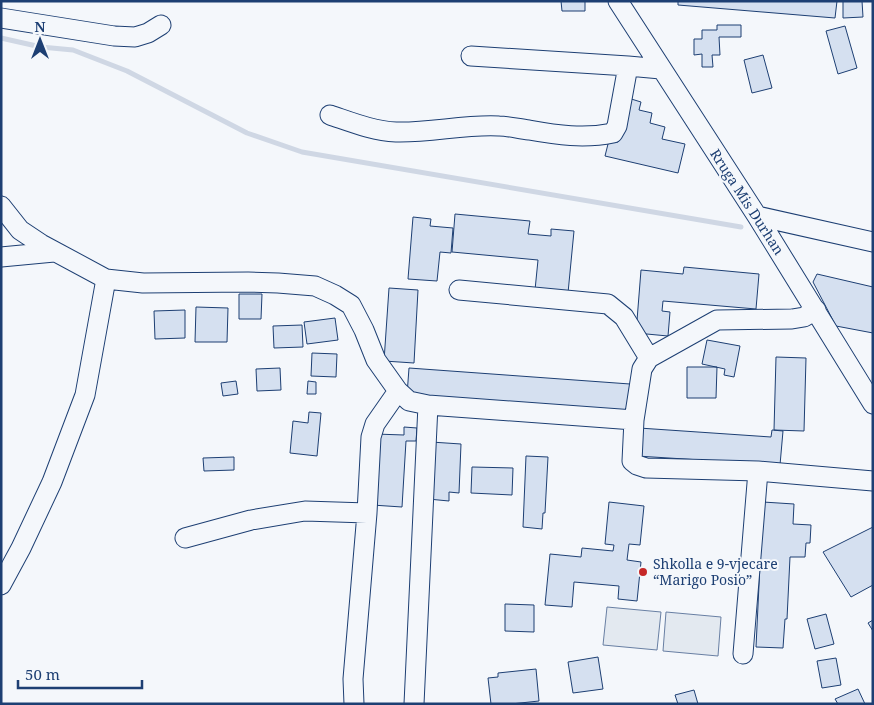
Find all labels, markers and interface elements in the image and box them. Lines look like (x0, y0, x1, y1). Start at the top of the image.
north arrow (15, 15, 65, 65)
text: N (34, 17, 46, 36)
street label: Rruga Mis Durhan (706, 145, 789, 258)
place label: Shkolla e 9-vjecare “Marigo Posio” (653, 554, 778, 589)
marker: Shkolla e 9-vjecare “Marigo Posio” (637, 566, 649, 578)
scale bar (18, 658, 141, 690)
text: 50 m (25, 664, 60, 684)

